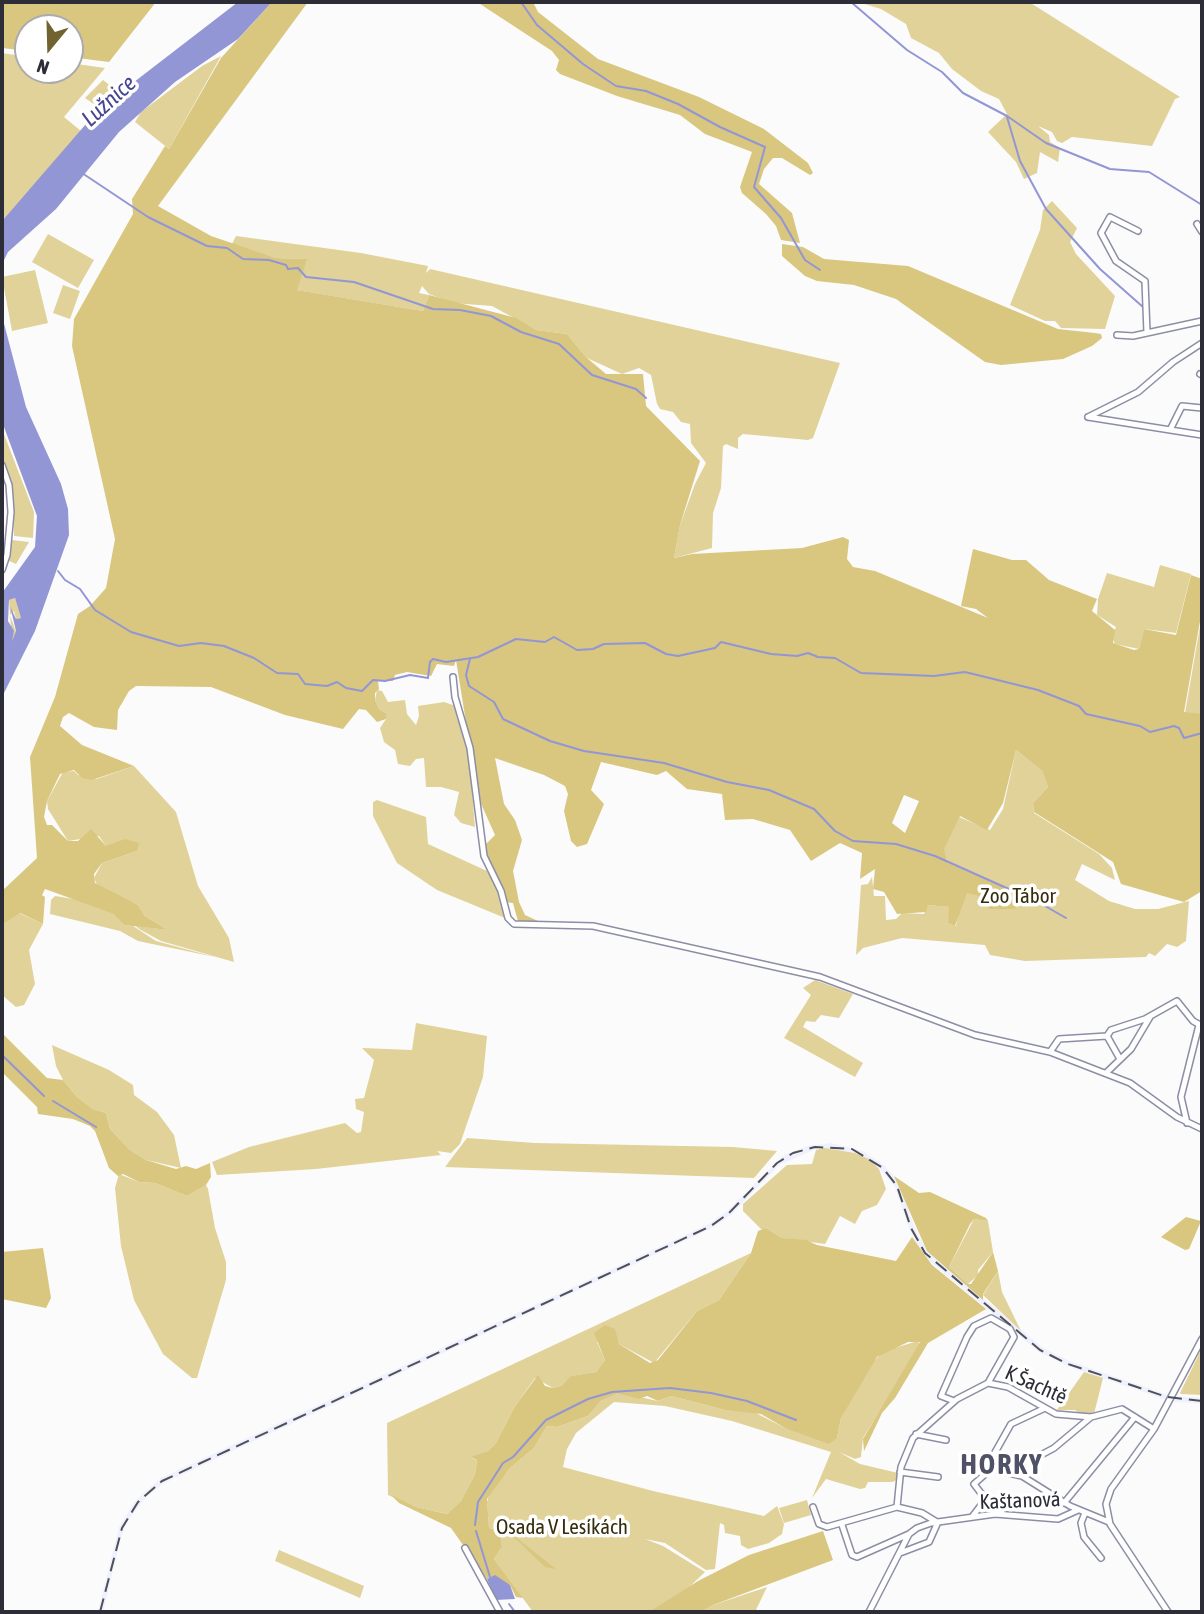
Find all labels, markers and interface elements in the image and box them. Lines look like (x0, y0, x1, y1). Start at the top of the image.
north arrow (14, 14, 84, 84)
text: N (34, 55, 52, 79)
water label: Lužnice (76, 69, 142, 133)
park label: Zoo Tábor (980, 883, 1056, 909)
street label: K Šachtě (1001, 1360, 1071, 1410)
district label: HORKY (961, 1448, 1043, 1482)
street label: Kaštanová (979, 1487, 1061, 1515)
park label: Osada V Lesíkách (496, 1514, 628, 1540)

